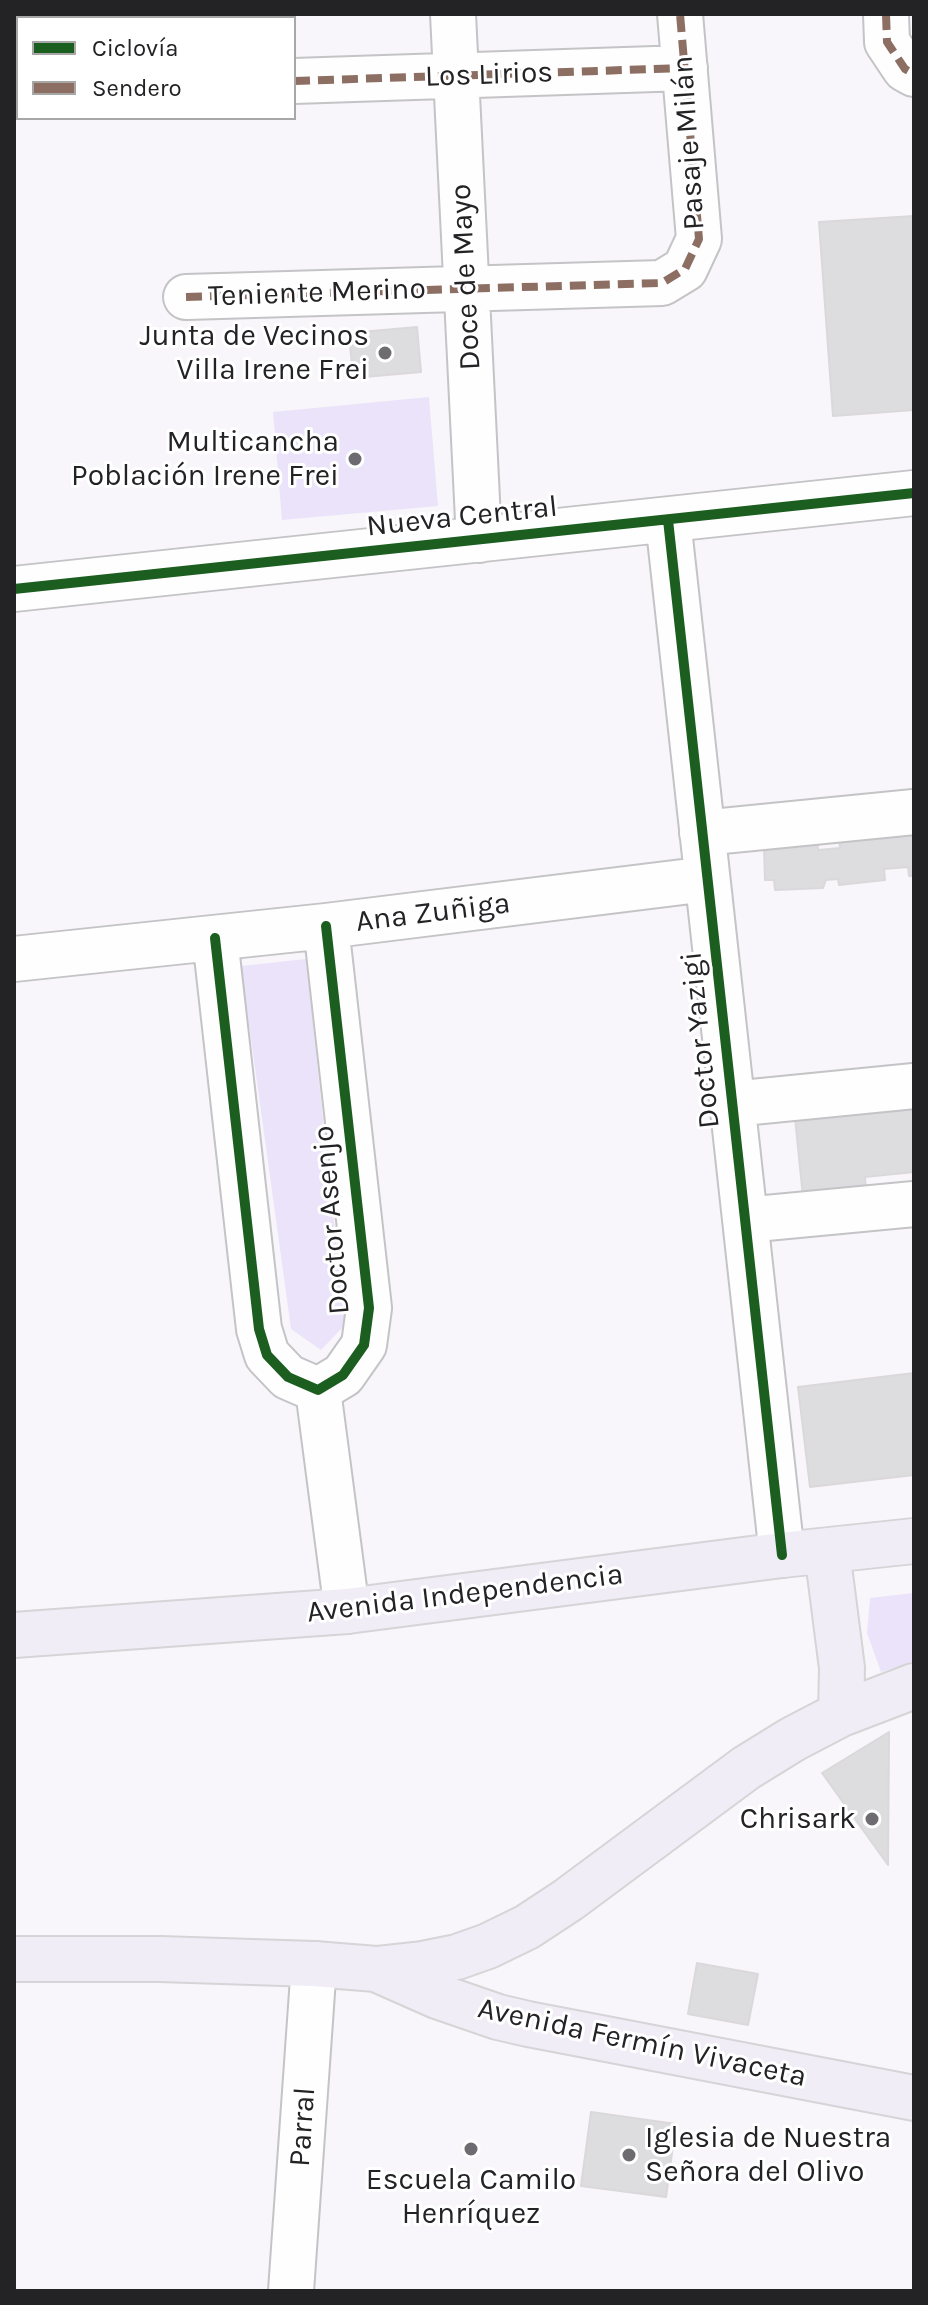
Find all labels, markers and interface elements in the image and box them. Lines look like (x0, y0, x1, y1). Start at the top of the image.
legend (16, 16, 296, 120)
text: Ciclovía (92, 34, 179, 62)
street label: Los Lirios (424, 55, 554, 95)
street label: Pasaje Milán (665, 55, 713, 231)
text: Sendero (92, 74, 182, 102)
street label: Doce de Mayo (443, 183, 489, 371)
street label: Teniente Merino (208, 271, 426, 315)
place label: Junta de Vecinos Villa Irene Frei (139, 318, 369, 388)
marker: Junta de Vecinos Villa Irene Frei (376, 344, 394, 362)
place label: Multicancha Población Irene Frei (71, 424, 339, 494)
marker: Multicancha Población Irene Frei (346, 450, 364, 468)
street label: Nueva Central (365, 489, 559, 545)
street label: Ana Zuñiga (354, 886, 512, 940)
street label: Doctor Yazigi (674, 950, 728, 1130)
street label: Doctor Asenjo (306, 1124, 358, 1316)
street label: Avenida Independencia (305, 1557, 625, 1631)
place label: Chrisark (740, 1801, 856, 1837)
marker: Chrisark (863, 1810, 881, 1828)
street label: Avenida Fermín Vivaceta (474, 1991, 810, 2095)
street label: Parral (282, 2086, 324, 2168)
place label: Iglesia de Nuestra Señora del Olivo (645, 2120, 891, 2190)
marker: Escuela Camilo Henríquez (462, 2140, 480, 2158)
marker: Iglesia de Nuestra Señora del Olivo (620, 2146, 638, 2164)
place label: Escuela Camilo Henríquez (366, 2162, 576, 2232)

